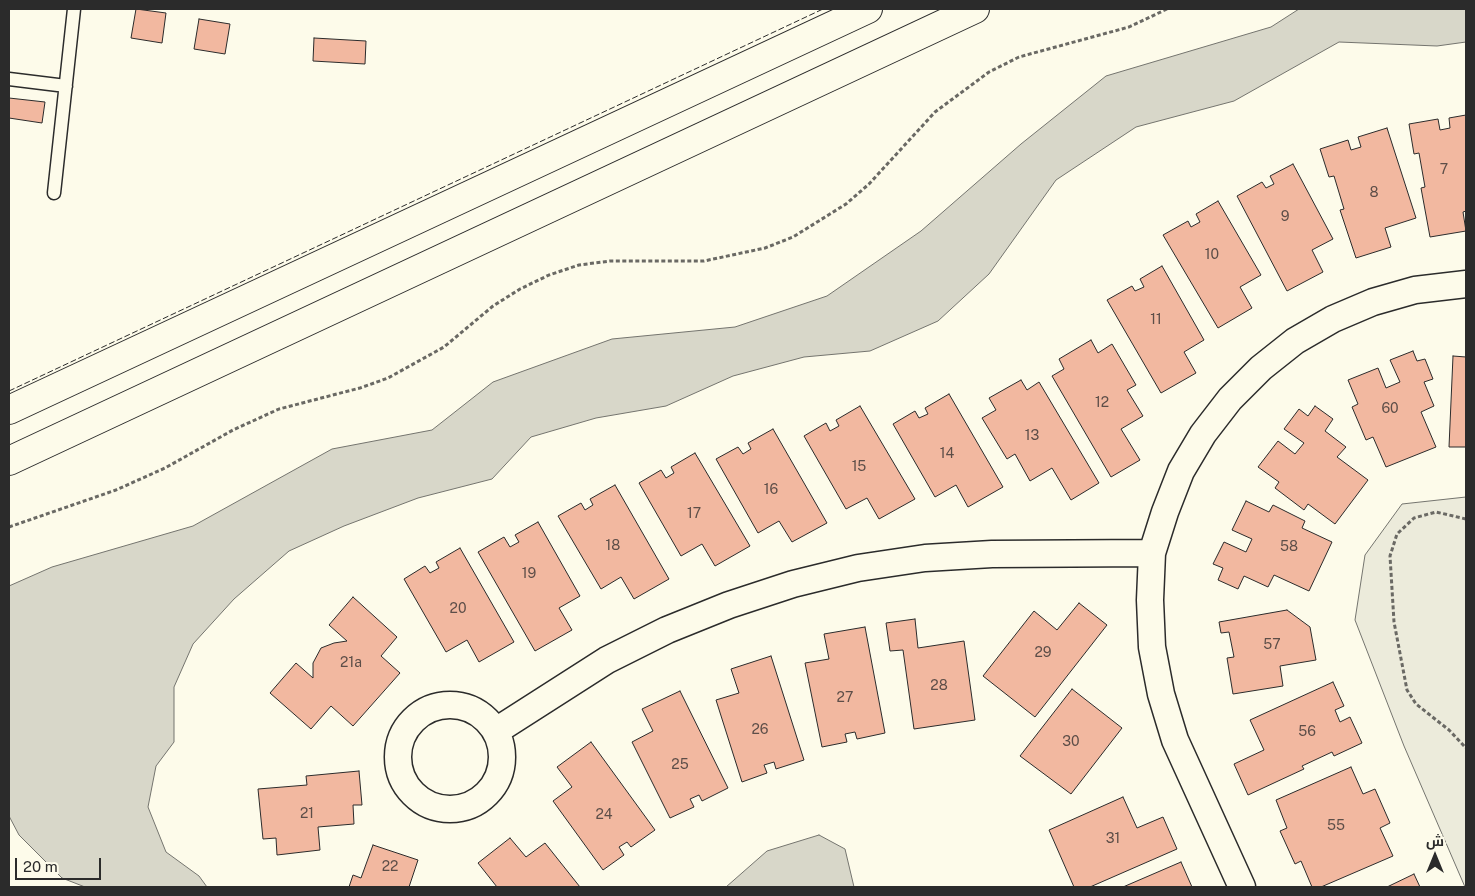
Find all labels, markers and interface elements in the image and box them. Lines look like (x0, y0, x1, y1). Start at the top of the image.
house number: 7 (1440, 162, 1448, 178)
house number: 8 (1369, 185, 1379, 201)
house number: 9 (1281, 209, 1289, 225)
house number: 10 (1205, 247, 1219, 263)
house number: 11 (1150, 312, 1162, 328)
house number: 12 (1095, 395, 1109, 411)
house number: 60 (1381, 401, 1399, 417)
house number: 13 (1025, 428, 1039, 444)
house number: 14 (940, 446, 954, 462)
house number: 15 (852, 459, 866, 475)
house number: 16 (764, 482, 778, 498)
house number: 17 (687, 506, 701, 522)
house number: 18 (606, 538, 620, 554)
house number: 58 (1280, 539, 1298, 555)
house number: 19 (522, 566, 536, 582)
house number: 20 (450, 601, 466, 617)
house number: 57 (1263, 637, 1281, 653)
house number: 29 (1034, 645, 1052, 661)
house number: 21a (340, 655, 362, 671)
house number: 28 (930, 678, 948, 694)
house number: 27 (837, 690, 853, 706)
house number: 26 (751, 722, 769, 738)
house number: 56 (1298, 724, 1316, 740)
house number: 30 (1062, 734, 1080, 750)
house number: 25 (671, 757, 689, 773)
house number: 21 (300, 806, 314, 822)
house number: 24 (595, 807, 613, 823)
house number: 55 (1327, 818, 1345, 834)
house number: 31 (1106, 831, 1120, 847)
north arrow (1410, 831, 1460, 881)
text: ش (1426, 833, 1444, 849)
scale bar (18, 848, 104, 880)
text: 20 m (23, 858, 58, 875)
house number: 22 (382, 859, 398, 875)

